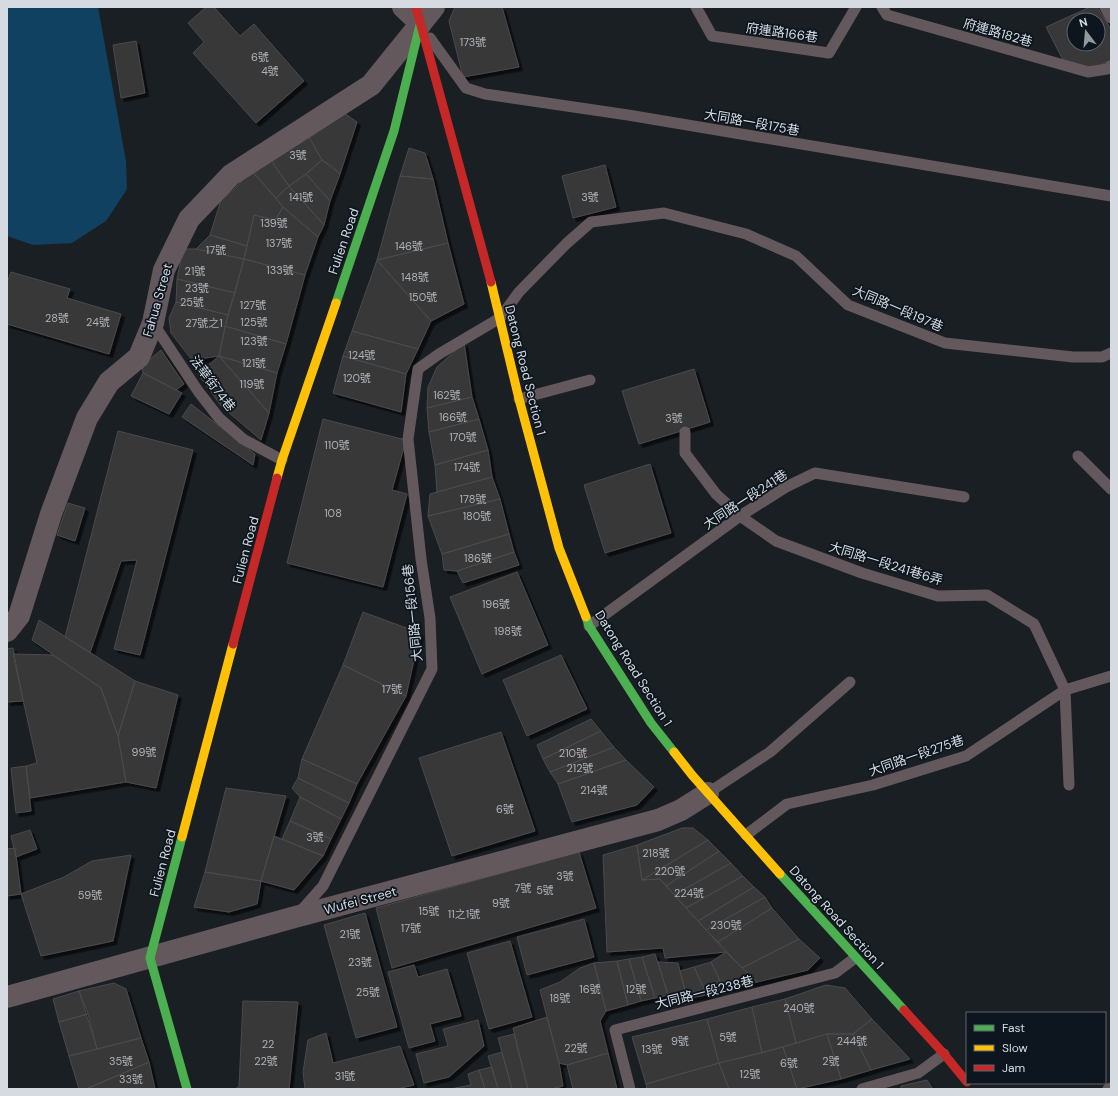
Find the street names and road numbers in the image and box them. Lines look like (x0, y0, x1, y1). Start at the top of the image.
street label: 府連路182巷 (961, 14, 1034, 50)
street label: 府連路166巷 (745, 19, 819, 46)
street label: 大同路一段175巷 (703, 106, 801, 139)
street label: Fulien Road (324, 206, 363, 277)
street label: Fahua Street (139, 261, 176, 339)
street label: 大同路一段197巷 (850, 282, 946, 335)
street label: Datong Road Section 1 (501, 303, 550, 437)
street label: 法華街74巷 (186, 352, 239, 415)
street label: 大同路一段241巷 (700, 466, 791, 533)
street label: Fulien Road (228, 515, 263, 586)
street label: 大同路一段241巷6弄 (827, 538, 945, 589)
street label: 大同路一段156巷 (399, 563, 426, 663)
street label: Datong Road Section 1 (591, 607, 676, 729)
street label: 大同路一段275巷 (866, 731, 966, 780)
street label: Fulien Road (145, 828, 180, 899)
street label: Datong Road Section 1 (786, 862, 888, 973)
street label: Wufei Street (322, 883, 398, 918)
street label: 大同路一段238巷 (653, 972, 755, 1013)

